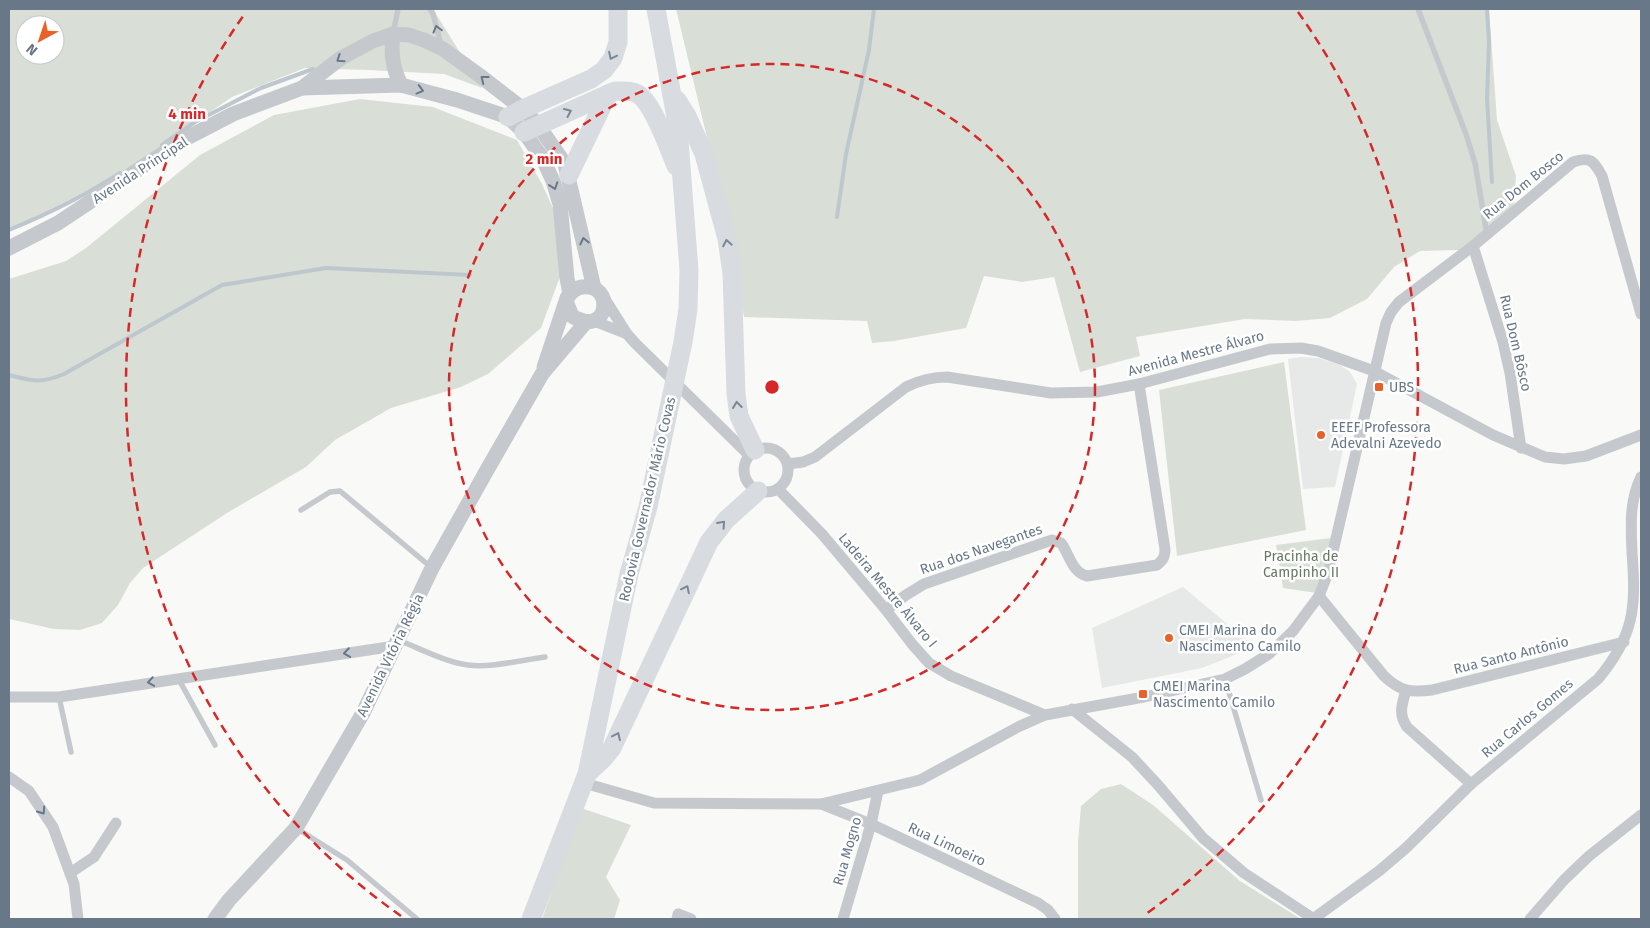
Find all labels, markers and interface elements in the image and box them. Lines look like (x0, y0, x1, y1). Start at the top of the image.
north arrow (15, 15, 65, 65)
one-way arrow (432, 24, 443, 33)
text: N (23, 40, 41, 59)
one-way arrow (608, 51, 618, 60)
one-way arrow (337, 53, 346, 63)
one-way arrow (480, 76, 490, 85)
one-way arrow (416, 85, 424, 95)
text: 4 min (168, 105, 206, 123)
one-way arrow (563, 107, 572, 118)
street label: Avenida Principal (89, 133, 191, 208)
street label: Rua Dom Bosco (1480, 148, 1567, 223)
text: 2 min (526, 150, 562, 168)
one-way arrow (548, 181, 558, 190)
one-way arrow (579, 236, 589, 245)
one-way arrow (723, 238, 733, 247)
street label: Rua Dom Bôsco (1496, 293, 1535, 393)
street label: Avenida Mestre Álvaro (1126, 326, 1266, 380)
centre of rings (763, 378, 781, 396)
place label: UBS (1389, 379, 1414, 396)
marker: UBS (1373, 381, 1385, 393)
street label: Rodovia Governador Mário Covas (616, 395, 679, 603)
one-way arrow (732, 400, 743, 408)
place label: EEEF Professora Adevalni Azevedo (1331, 419, 1442, 452)
marker: EEEF Professora Adevalni Azevedo (1315, 429, 1327, 441)
street label: Rua dos Navegantes (918, 520, 1045, 578)
one-way arrow (717, 521, 726, 530)
street label: Ladeira Mestre Álvaro I (835, 529, 941, 651)
park label: Pracinha de Campinho II (1263, 548, 1339, 581)
one-way arrow (680, 585, 690, 594)
street label: Avenida Vitória Régia (353, 591, 428, 719)
place label: CMEI Marina do Nascimento Camilo (1179, 622, 1301, 655)
marker: CMEI Marina do Nascimento Camilo (1163, 632, 1175, 644)
street label: Rua Santo Antônio (1452, 633, 1570, 678)
one-way arrow (342, 648, 351, 658)
street label: Rua Carlos Gomes (1478, 675, 1577, 762)
one-way arrow (147, 676, 155, 687)
place label: CMEI Marina Nascimento Camilo (1153, 678, 1275, 711)
marker: CMEI Marina Nascimento Camilo (1137, 688, 1149, 700)
one-way arrow (611, 732, 621, 741)
one-way arrow (36, 805, 45, 815)
street label: Rua Mogno (830, 815, 865, 887)
street label: Rua Limoeiro (905, 819, 988, 870)

